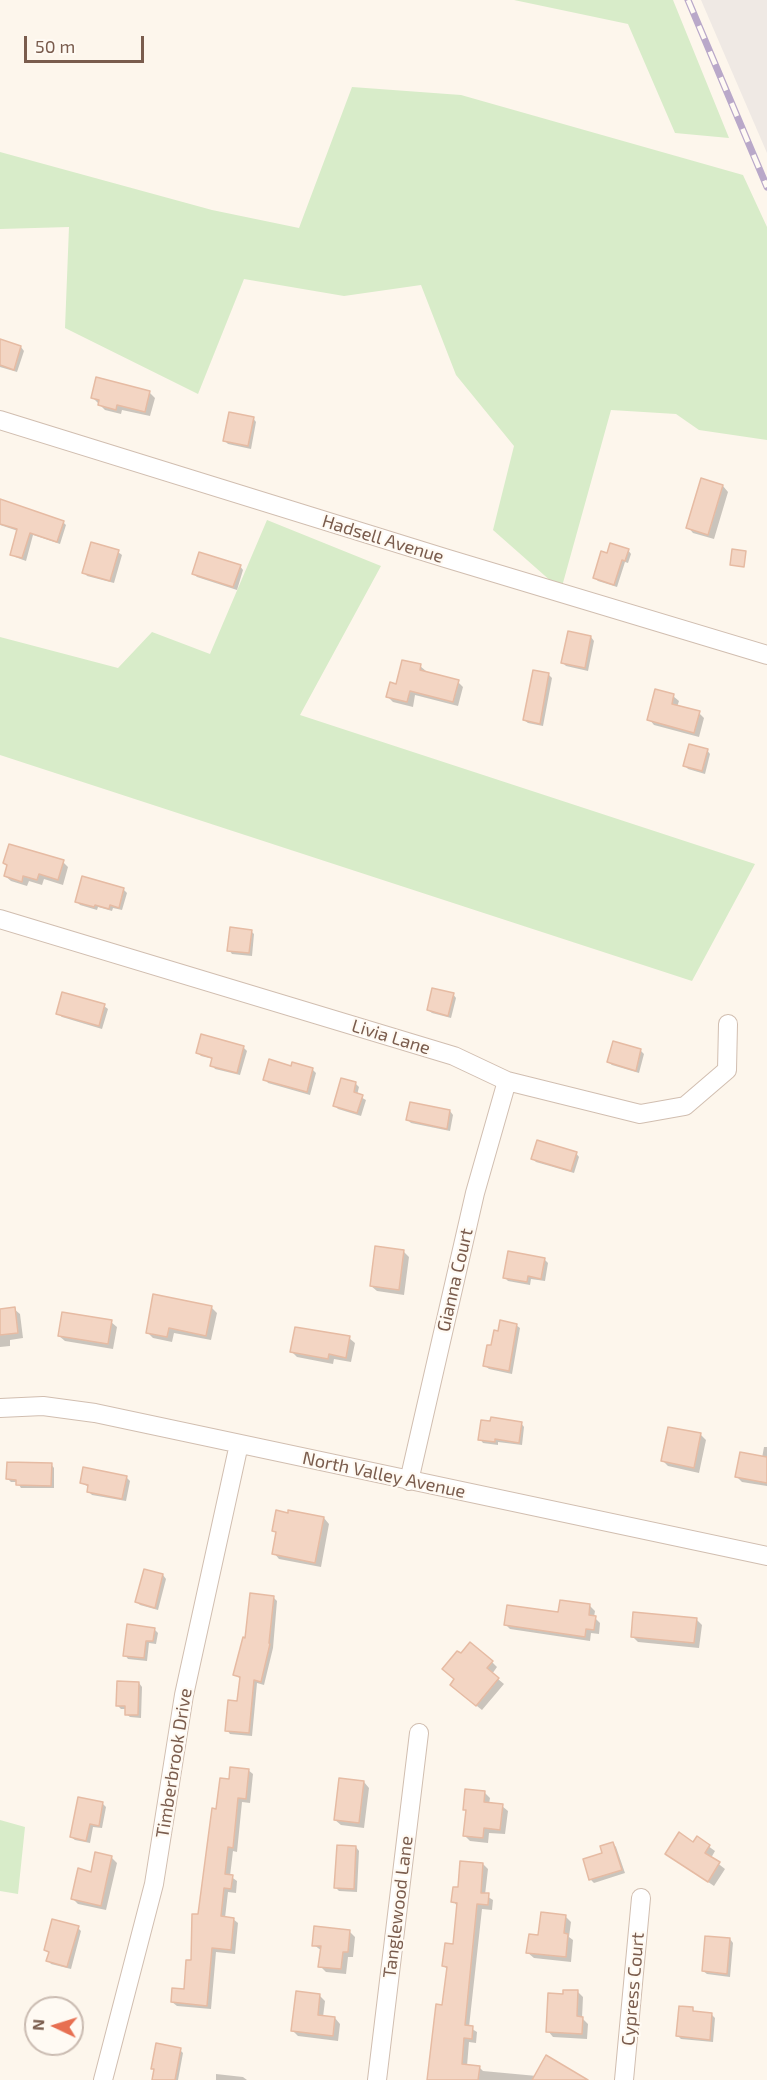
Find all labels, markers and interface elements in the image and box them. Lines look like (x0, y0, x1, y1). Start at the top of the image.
scale bar (27, 24, 147, 62)
text: 50 m (35, 35, 75, 57)
street label: Hadsell Avenue (320, 510, 446, 568)
street label: Livia Lane (349, 1015, 433, 1059)
street label: Gianna Court (433, 1226, 477, 1334)
street label: North Valley Avenue (301, 1447, 467, 1503)
street label: Timberbrook Drive (151, 1687, 197, 1839)
street label: Tanglewood Lane (379, 1835, 417, 1979)
street label: Cypress Court (617, 1931, 649, 2047)
north arrow (24, 1996, 84, 2056)
text: N (28, 2018, 47, 2031)

